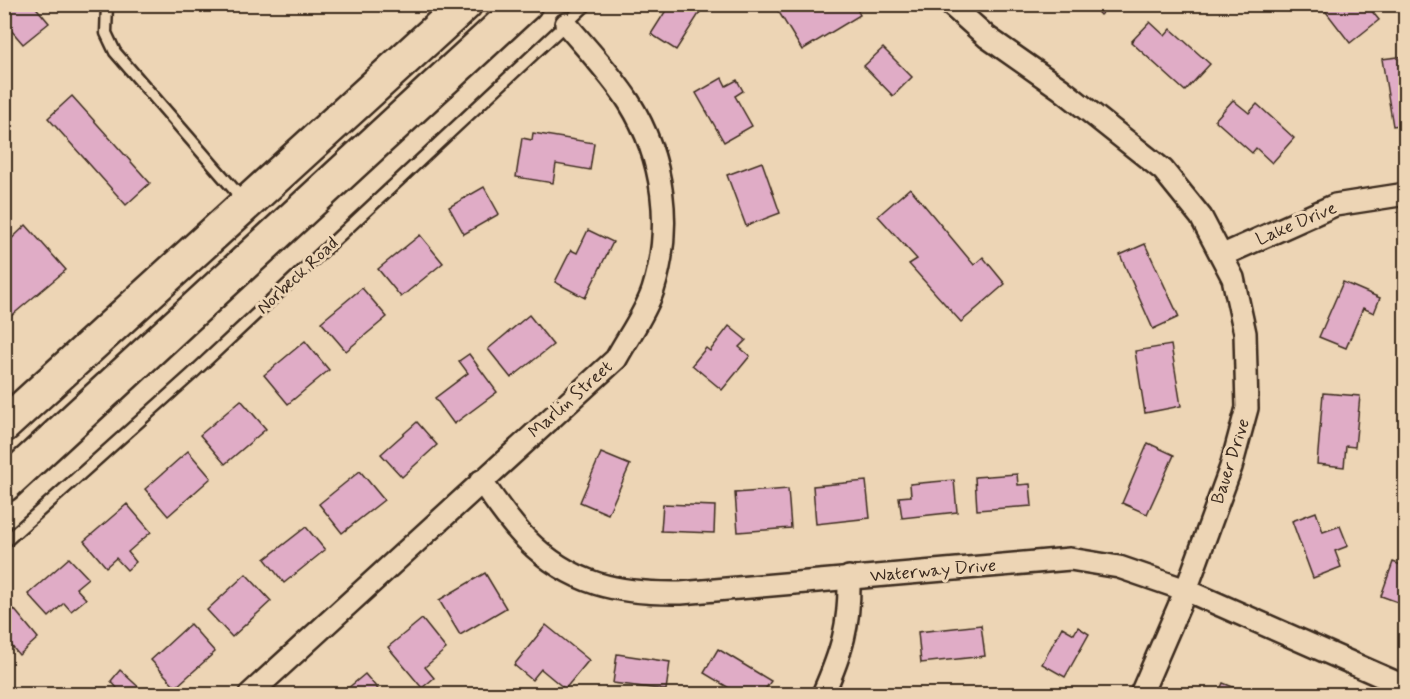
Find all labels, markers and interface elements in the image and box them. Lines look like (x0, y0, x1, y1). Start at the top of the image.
street label: Lake Drive (1252, 196, 1341, 252)
street label: Norbeck Road (252, 232, 344, 320)
street label: Marlin Street (523, 355, 618, 444)
street label: Bauer Drive (1206, 416, 1256, 507)
street label: Waterway Drive (869, 554, 997, 588)

